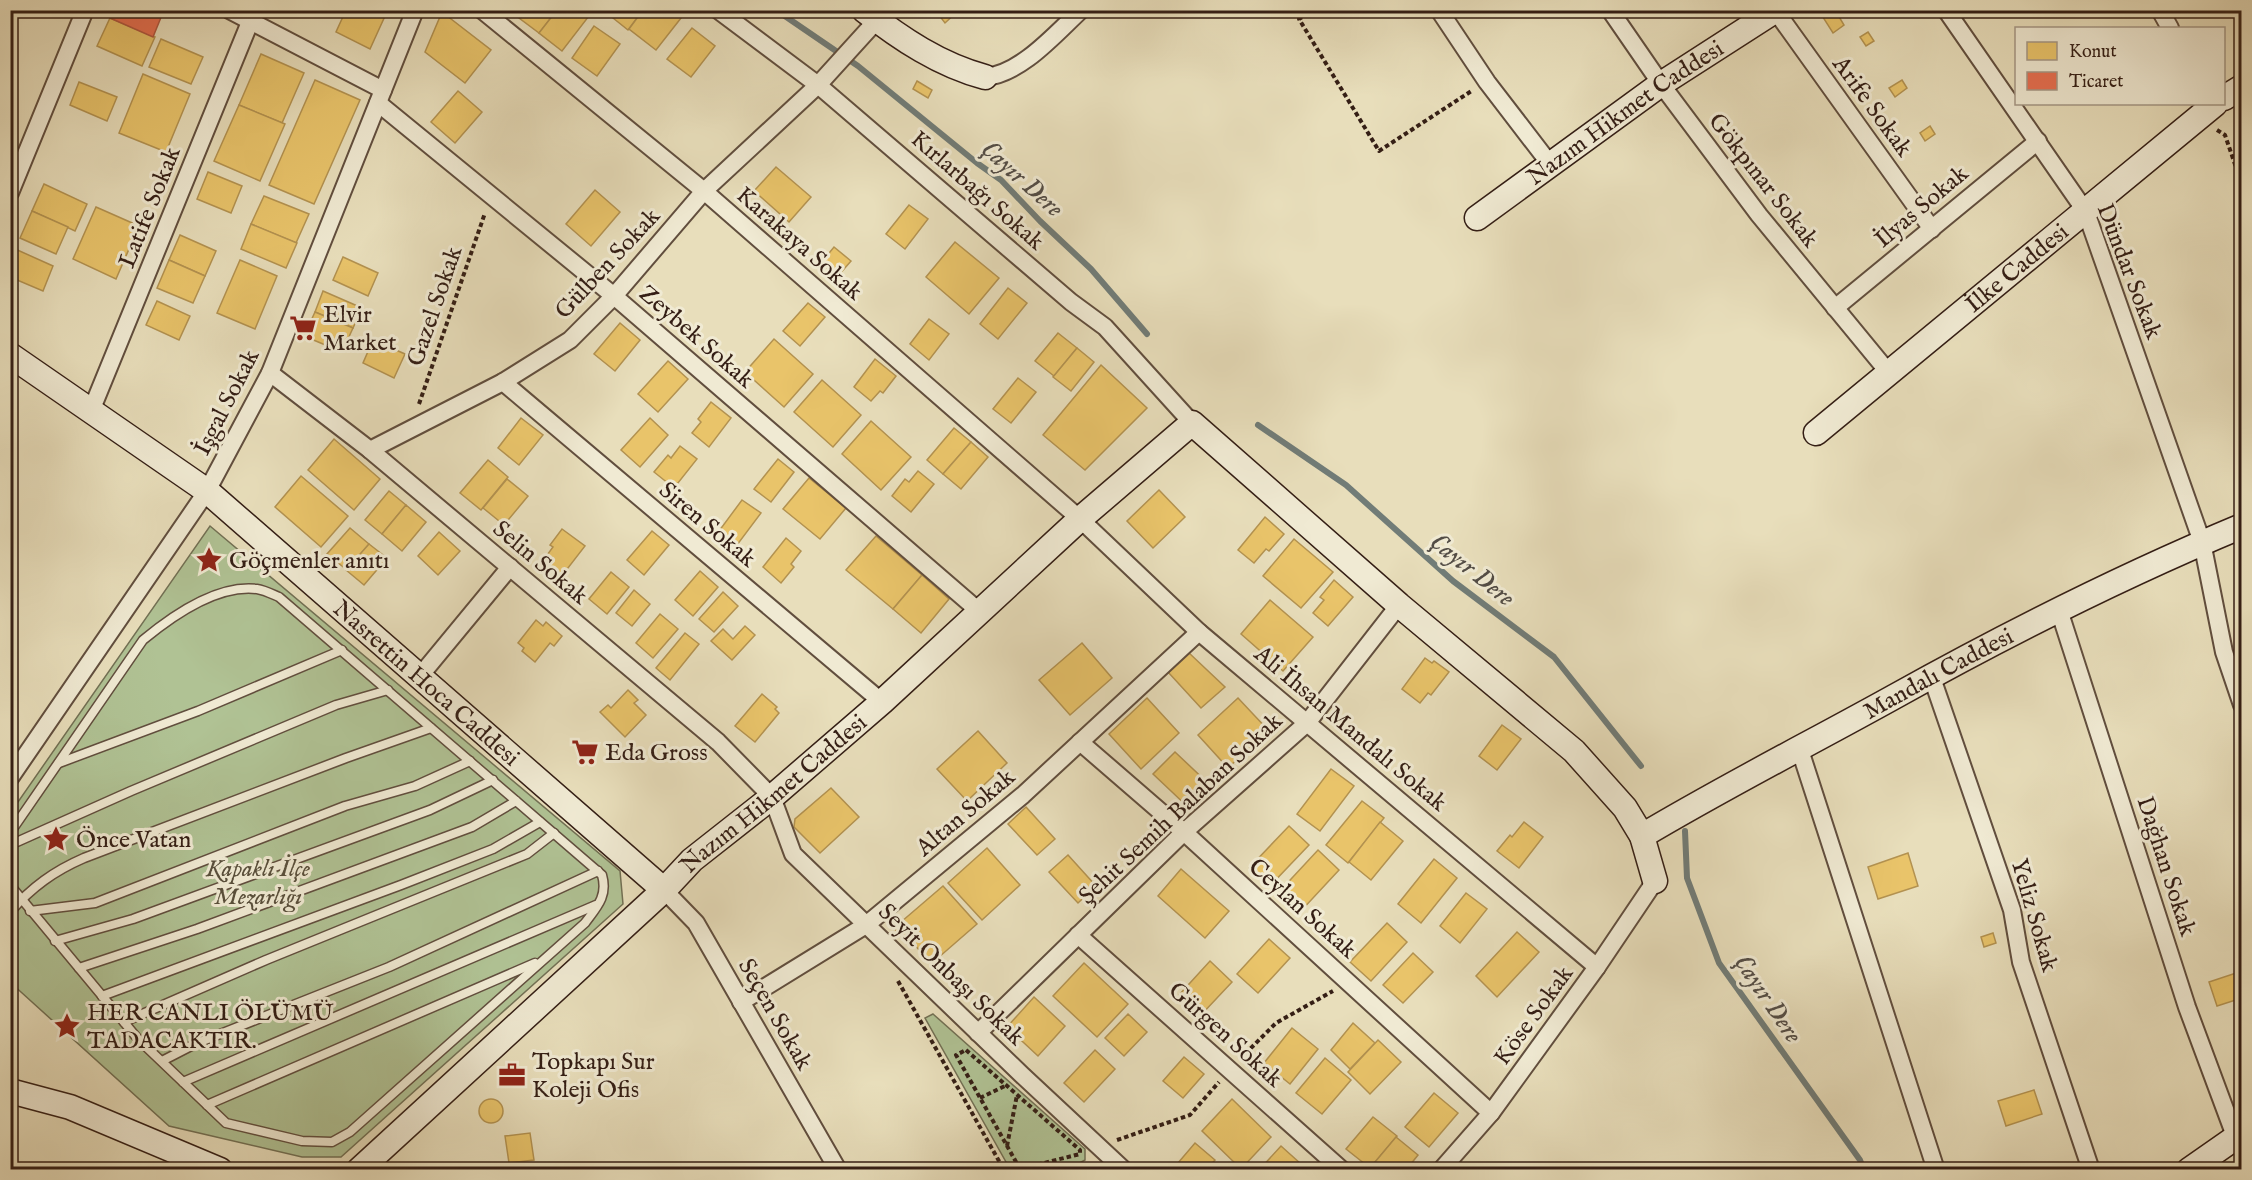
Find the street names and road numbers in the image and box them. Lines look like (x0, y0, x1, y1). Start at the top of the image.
street label: Nazım Hikmet Caddesi (1521, 34, 1730, 193)
street label: Arife Sokak (1824, 49, 1919, 164)
street label: Gökpınar Sokak (1701, 107, 1825, 255)
street label: Kırlarbağı Sokak (904, 125, 1050, 258)
street label: Latife Sokak (112, 142, 189, 273)
street label: İlyas Sokak (1869, 159, 1975, 255)
street label: Karakaya Sokak (729, 181, 869, 308)
street label: Dündar Sokak (2089, 199, 2169, 344)
street label: Gülben Sokak (549, 202, 668, 326)
street label: İlke Caddesi (1960, 217, 2076, 320)
street label: Gazel Sokak (400, 242, 470, 370)
street label: Zeybek Sokak (632, 279, 760, 396)
street label: İşgal Sokak (187, 344, 267, 461)
street label: Siren Sokak (652, 475, 762, 575)
street label: Selin Sokak (486, 514, 594, 612)
street label: Nasrettin Hoca Caddesi (326, 594, 525, 774)
street label: Mandalı Caddesi (1858, 621, 2019, 728)
street label: Ali İhsan Mandalı Sokak (1246, 639, 1453, 819)
street label: Şehit Semih Balaban Sokak (1073, 706, 1290, 912)
street label: Nazım Hikmet Caddesi (674, 708, 874, 880)
street label: Altan Sokak (909, 762, 1022, 864)
street label: Dağhan Sokak (2128, 793, 2203, 940)
street label: Ceylan Sokak (1241, 852, 1363, 966)
street label: Yeliz Sokak (2003, 855, 2065, 976)
street label: Seyit Onbaşı Sokak (871, 897, 1031, 1053)
street label: Seçen Sokak (730, 953, 819, 1076)
street label: Köse Sokak (1488, 960, 1581, 1072)
street label: Gürgen Sokak (1161, 976, 1289, 1095)

